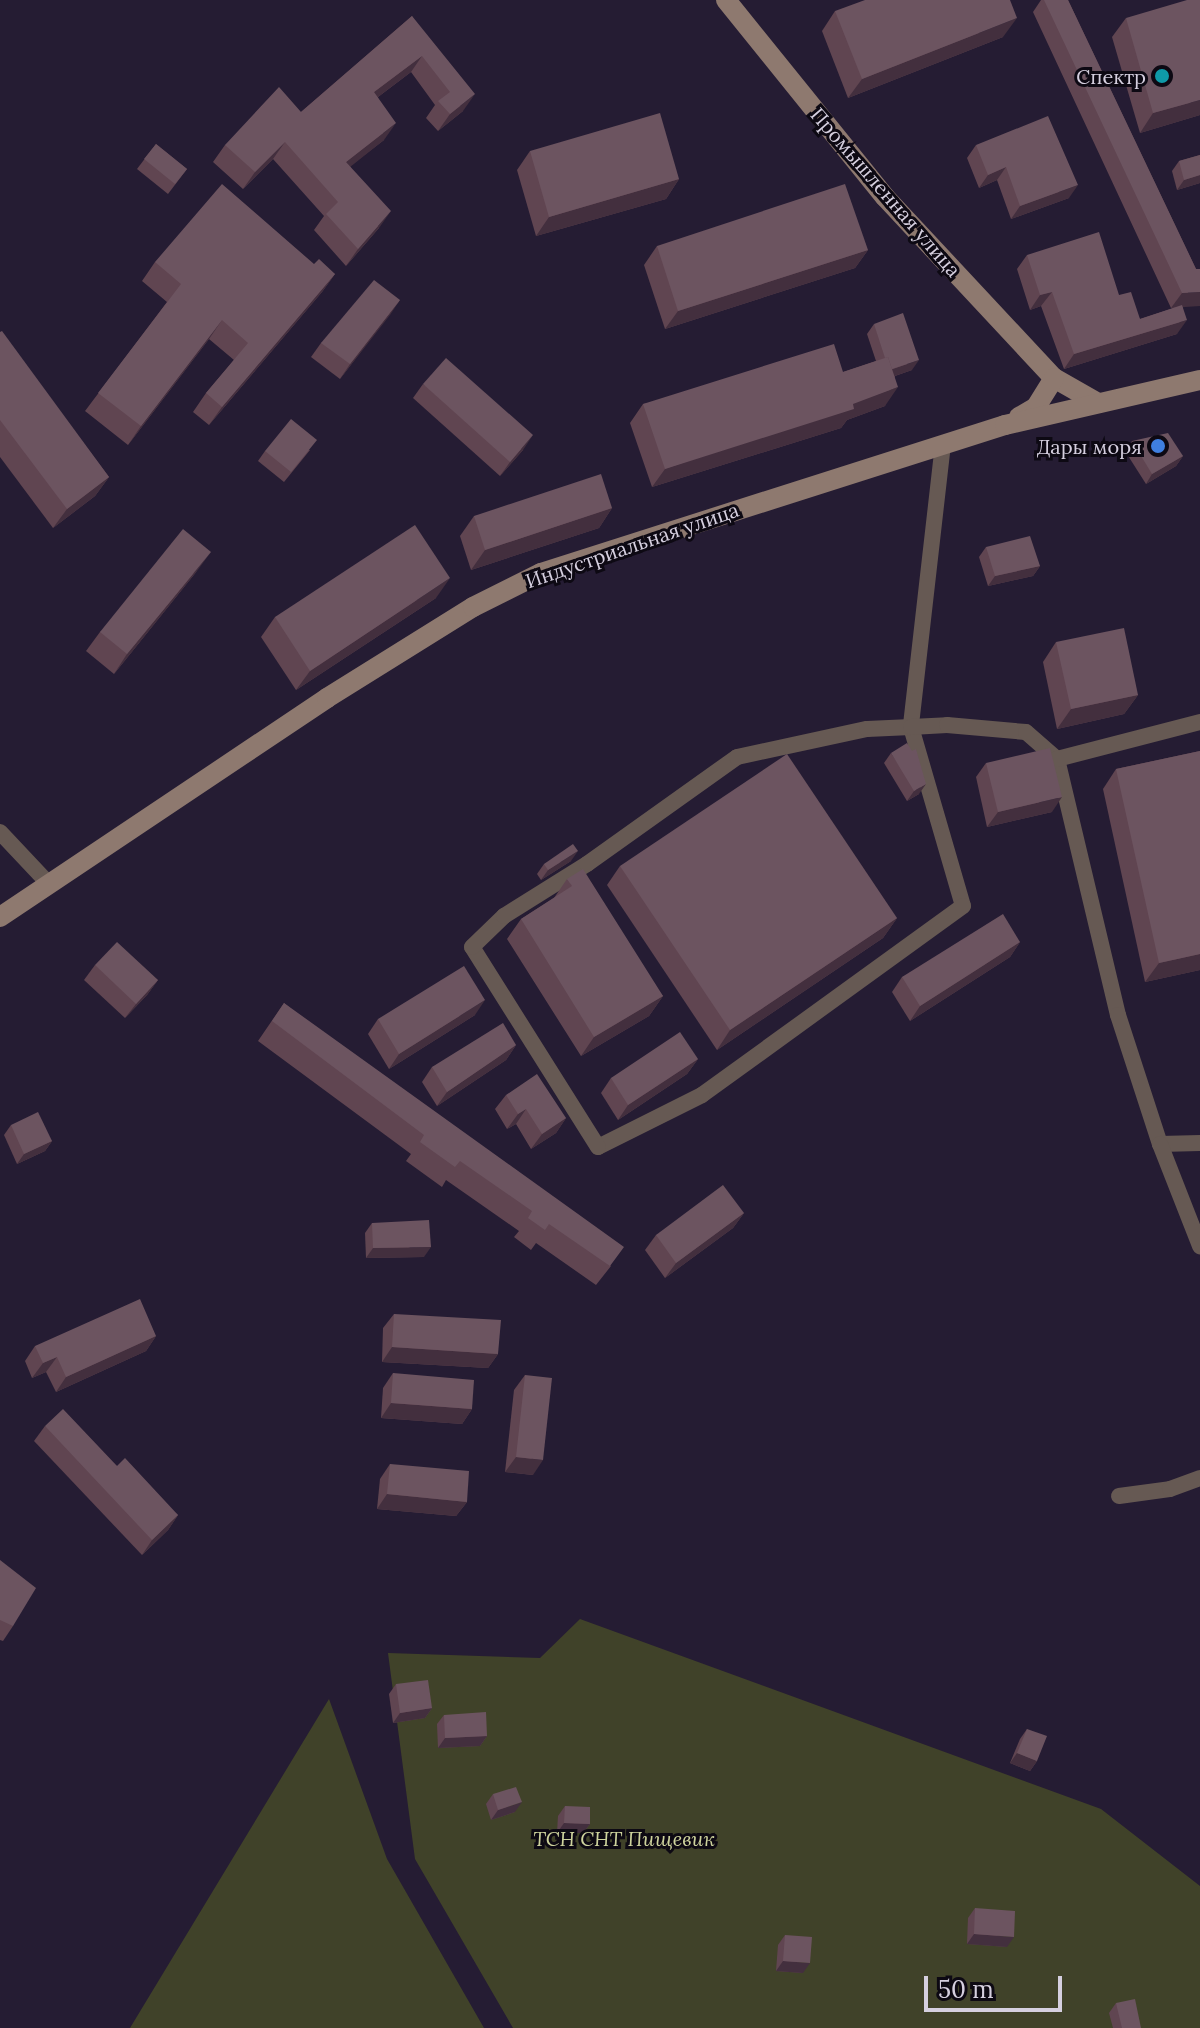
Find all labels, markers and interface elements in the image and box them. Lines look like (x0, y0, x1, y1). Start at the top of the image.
place label: Спектр (1076, 64, 1146, 88)
marker: Спектр (1153, 67, 1171, 85)
street label: Промышленная улица (806, 102, 966, 282)
place label: Дары моря (1037, 434, 1142, 458)
marker: Дары моря (1149, 437, 1167, 455)
street label: Индустриальная улица (522, 497, 742, 593)
park label: ТСН СНТ Пищевик (533, 1826, 715, 1850)
scale bar (928, 1960, 1066, 2010)
text: 50 m (938, 1974, 994, 2005)

